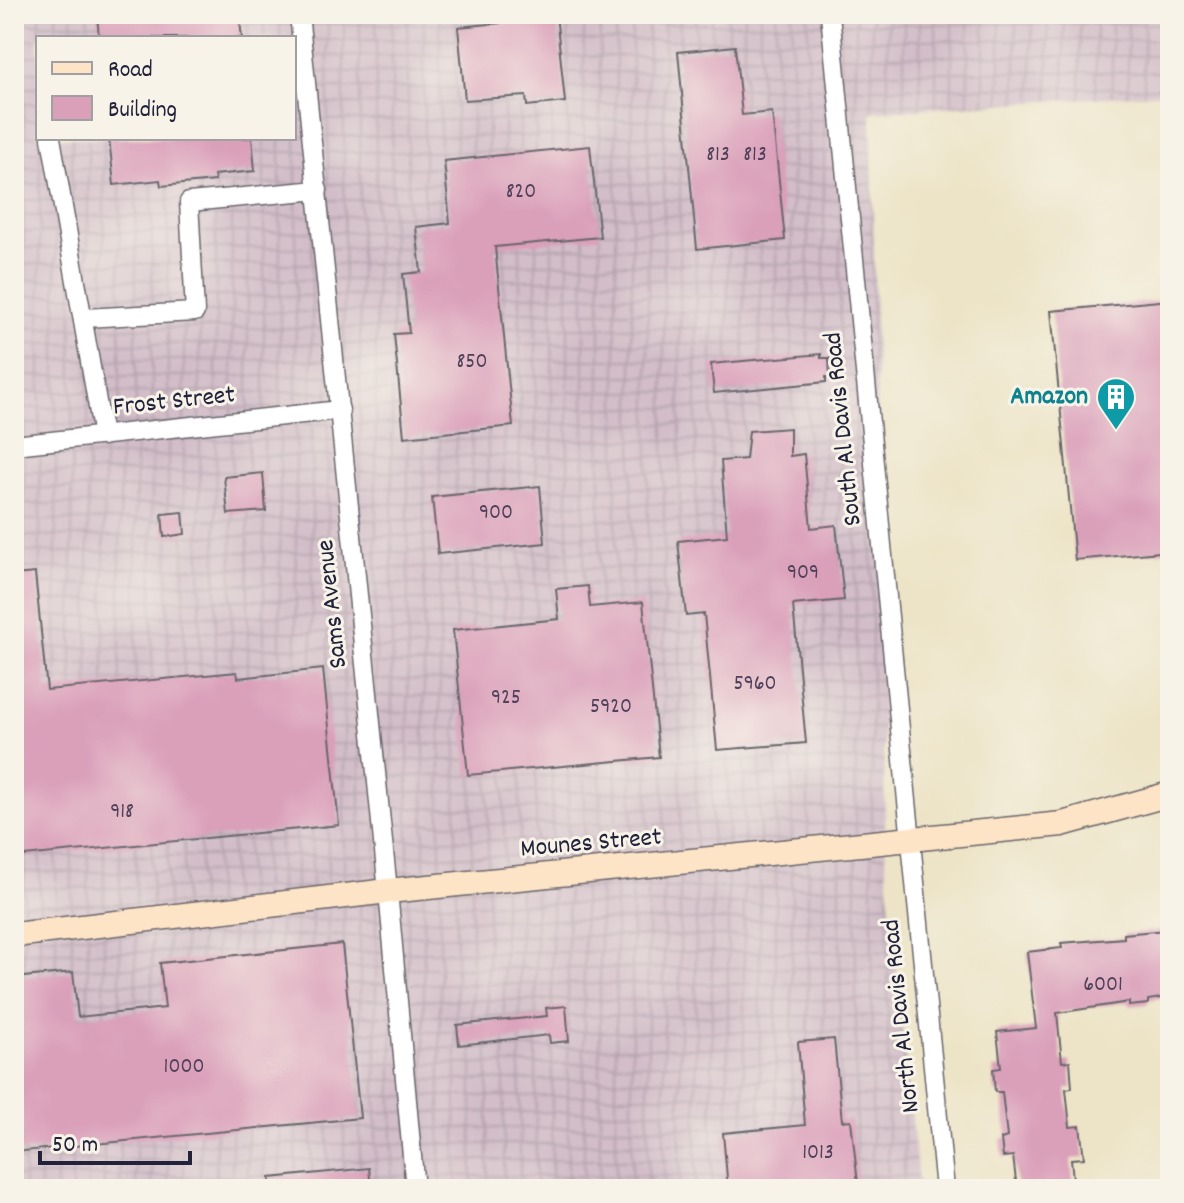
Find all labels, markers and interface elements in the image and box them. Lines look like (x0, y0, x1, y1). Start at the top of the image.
legend (36, 36, 296, 140)
text: Road (108, 54, 153, 88)
text: Building (108, 94, 177, 128)
house number: 813 (706, 140, 730, 171)
house number: 813 (743, 140, 767, 171)
house number: 820 (506, 177, 536, 208)
street label: South Al Davis Road (815, 330, 873, 528)
house number: 850 (457, 347, 488, 378)
building icon: Amazon (1095, 376, 1137, 431)
street label: Frost Street (111, 377, 237, 427)
place label: Amazon (1010, 379, 1088, 416)
house number: 900 (479, 498, 513, 529)
street label: Sams Avenue (308, 538, 358, 670)
house number: 909 (787, 558, 819, 589)
house number: 5960 (733, 669, 777, 700)
house number: 925 (491, 683, 521, 714)
house number: 5920 (590, 692, 632, 723)
house number: 918 (110, 797, 134, 828)
street label: Mounes Street (519, 819, 664, 869)
street label: North Al Davis Road (873, 917, 931, 1115)
house number: 6001 (1083, 970, 1123, 1001)
house number: 1000 (164, 1052, 204, 1083)
scale bar (40, 1115, 190, 1165)
text: 50 m (52, 1129, 98, 1163)
house number: 1013 (802, 1138, 834, 1169)

